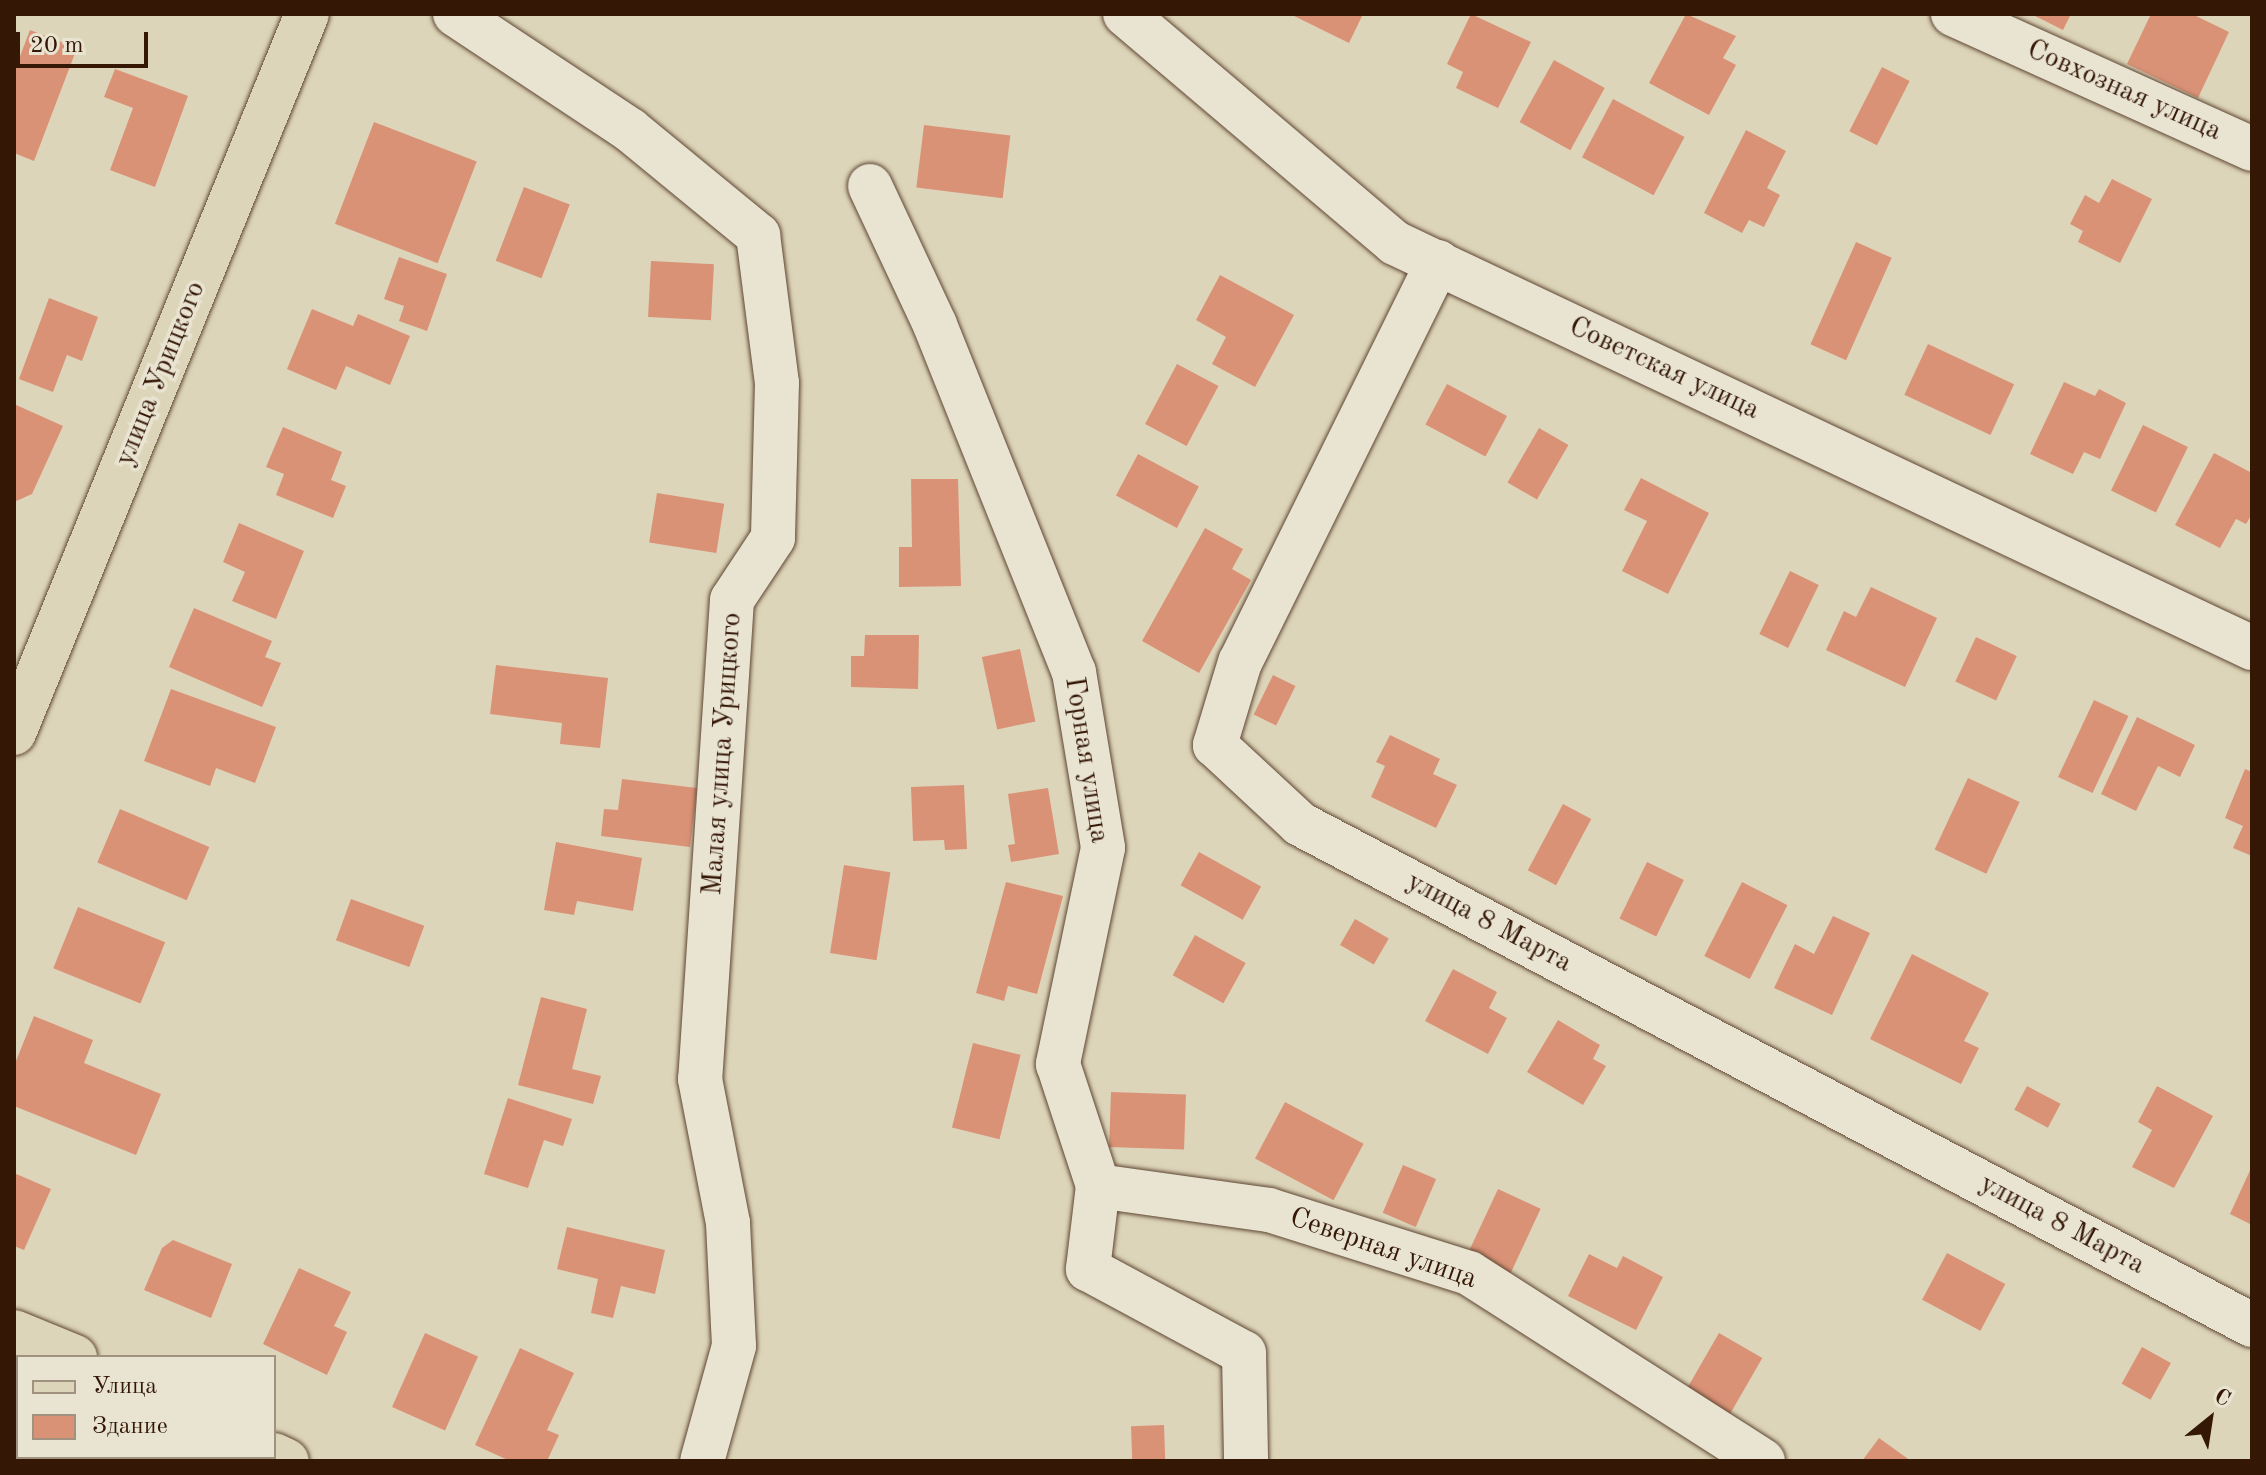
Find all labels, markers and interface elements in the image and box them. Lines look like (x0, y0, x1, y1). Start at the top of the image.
scale bar (20, 16, 152, 66)
street label: Совхозная улица (2022, 33, 2226, 149)
text: 20 m (30, 34, 84, 58)
street label: улица Урицкого (109, 277, 213, 471)
street label: Советская улица (1563, 310, 1765, 428)
street label: Малая улица Урицкого (696, 611, 750, 897)
street label: Горная улица (1056, 675, 1116, 845)
street label: улица 8 Марта (1401, 865, 1577, 981)
street label: улица 8 Марта (1974, 1167, 2150, 1283)
street label: Северная улица (1285, 1201, 1481, 1297)
legend (16, 1355, 276, 1459)
text: Улица (92, 1375, 157, 1399)
north arrow (2170, 1379, 2250, 1459)
text: С (2210, 1385, 2234, 1411)
text: Здание (92, 1415, 168, 1439)

